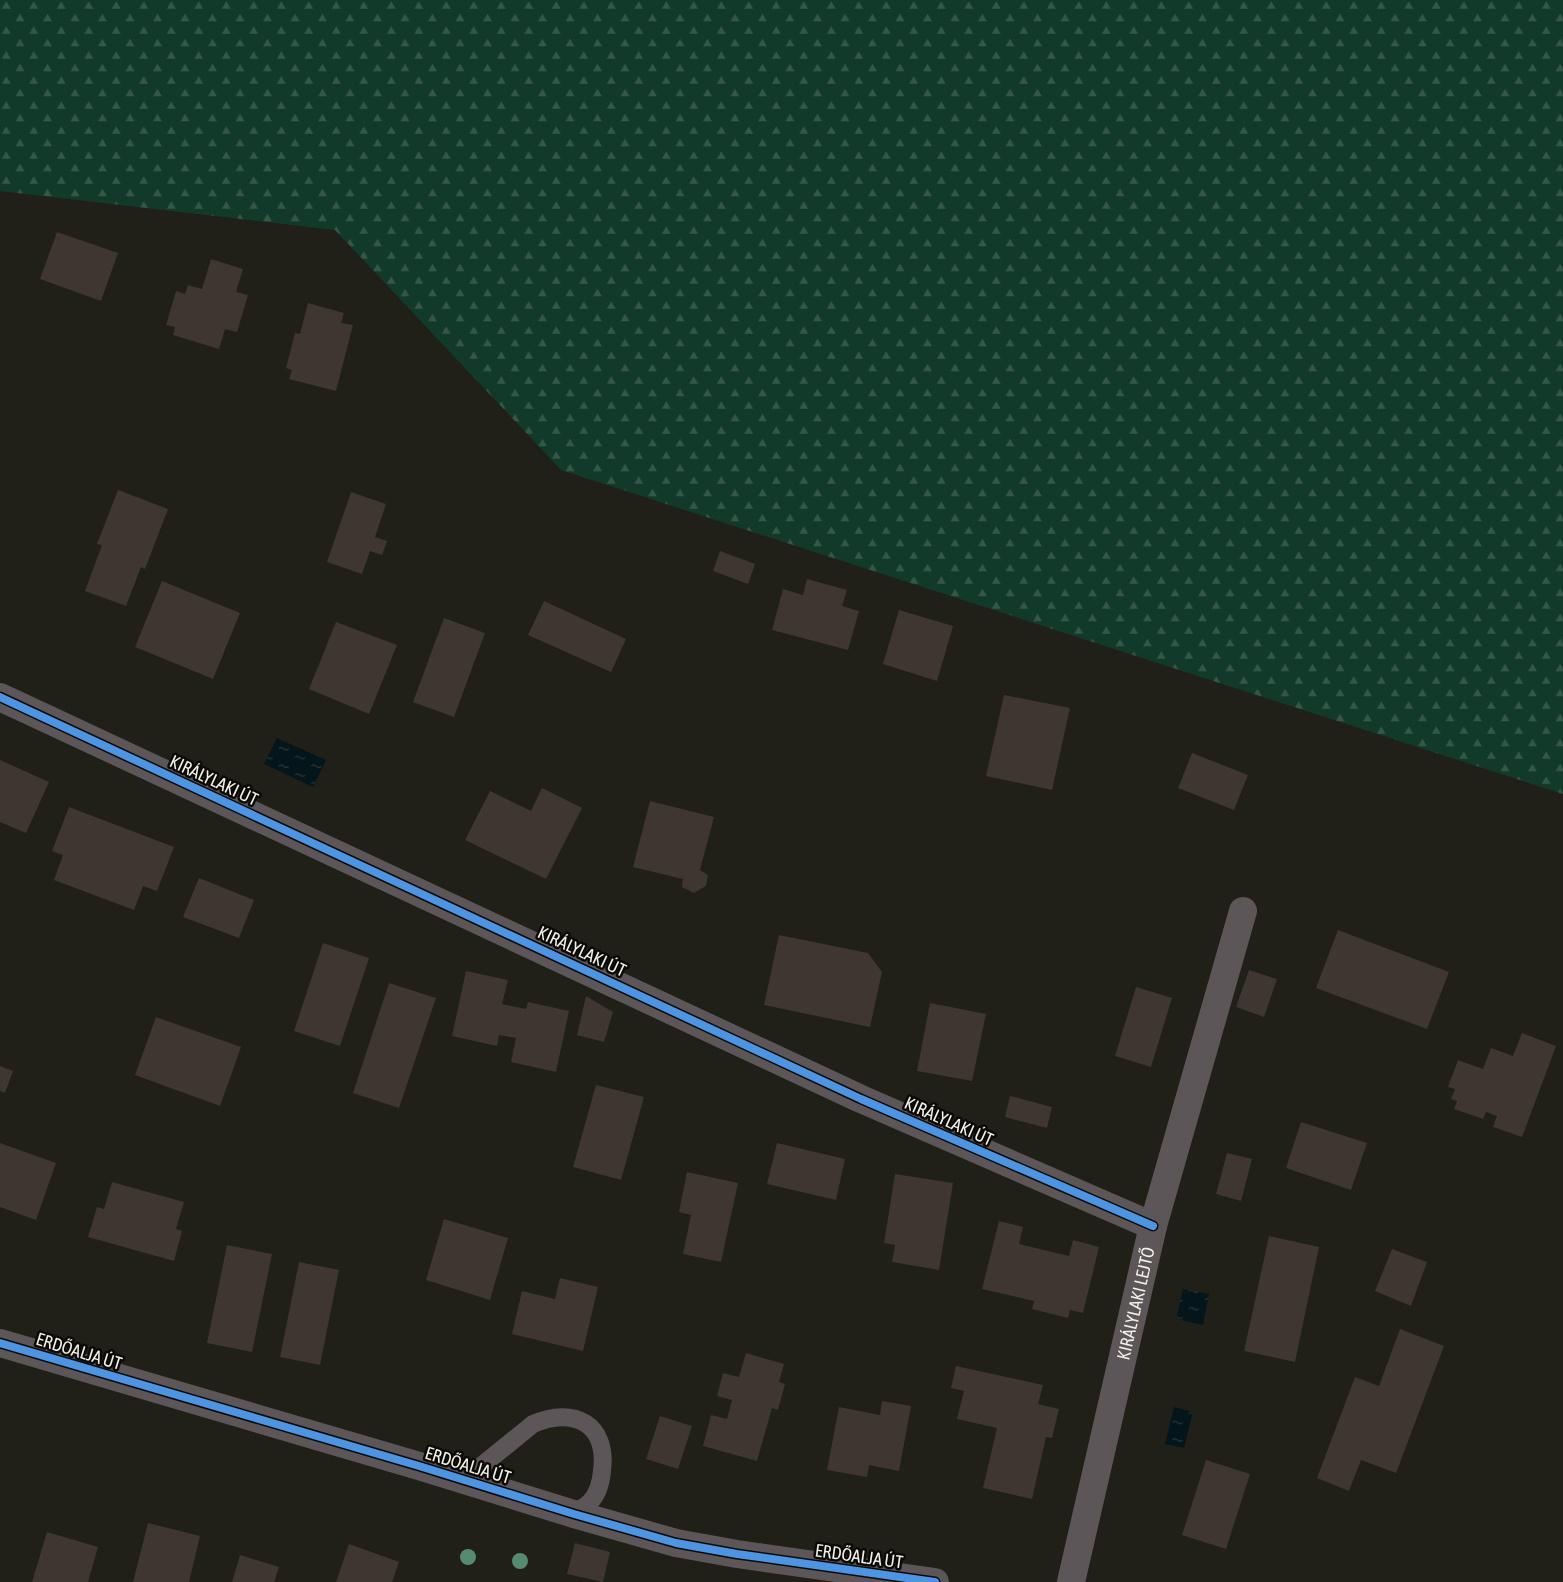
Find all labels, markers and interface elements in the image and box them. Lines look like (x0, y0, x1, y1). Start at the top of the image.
street label: KIRÁLYLAKI ÚT (166, 750, 262, 810)
street label: KIRÁLYLAKI ÚT (534, 921, 630, 981)
street label: KIRÁLYLAKI ÚT (901, 1092, 997, 1150)
street label: KIRÁLYLAKI LEJTŐ (1112, 1245, 1158, 1362)
street label: ERDŐALJA ÚT (34, 1328, 125, 1374)
street label: ERDŐALJA ÚT (423, 1442, 514, 1488)
street label: ERDŐALJA ÚT (814, 1539, 904, 1573)

